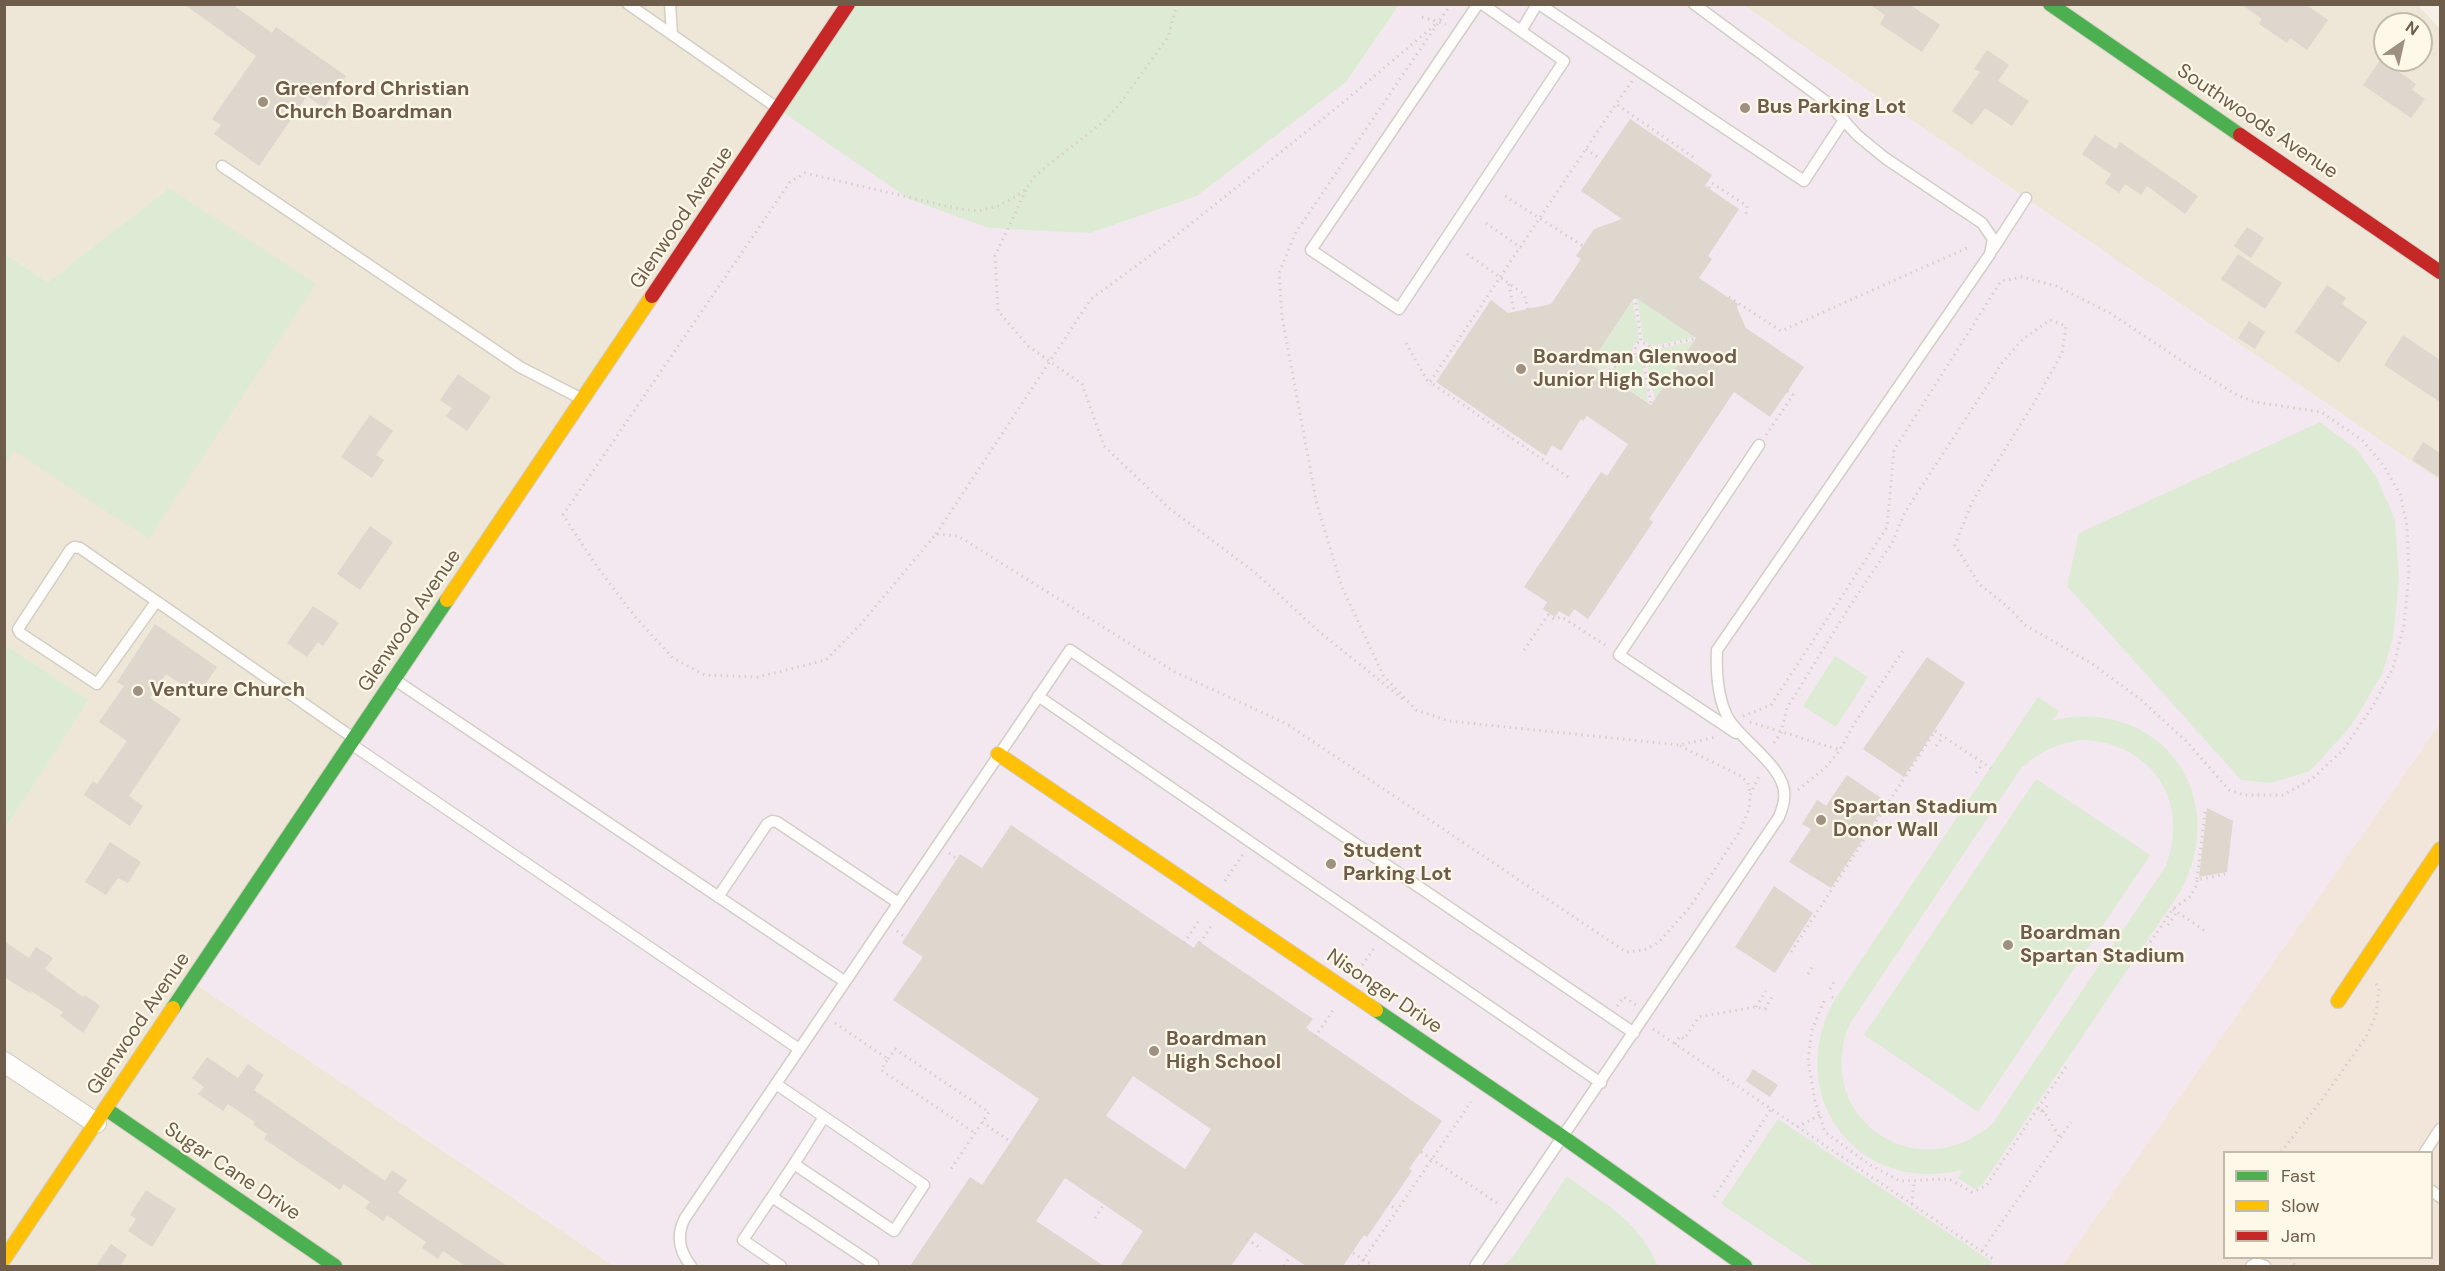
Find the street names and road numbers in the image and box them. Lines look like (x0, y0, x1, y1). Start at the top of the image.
street label: Southwoods Avenue (2172, 59, 2342, 185)
street label: Glenwood Avenue (625, 142, 739, 294)
street label: Glenwood Avenue (353, 545, 467, 697)
street label: Nisonger Drive (1322, 945, 1446, 1039)
street label: Glenwood Avenue (82, 948, 196, 1100)
street label: Sugar Cane Drive (160, 1118, 304, 1226)

